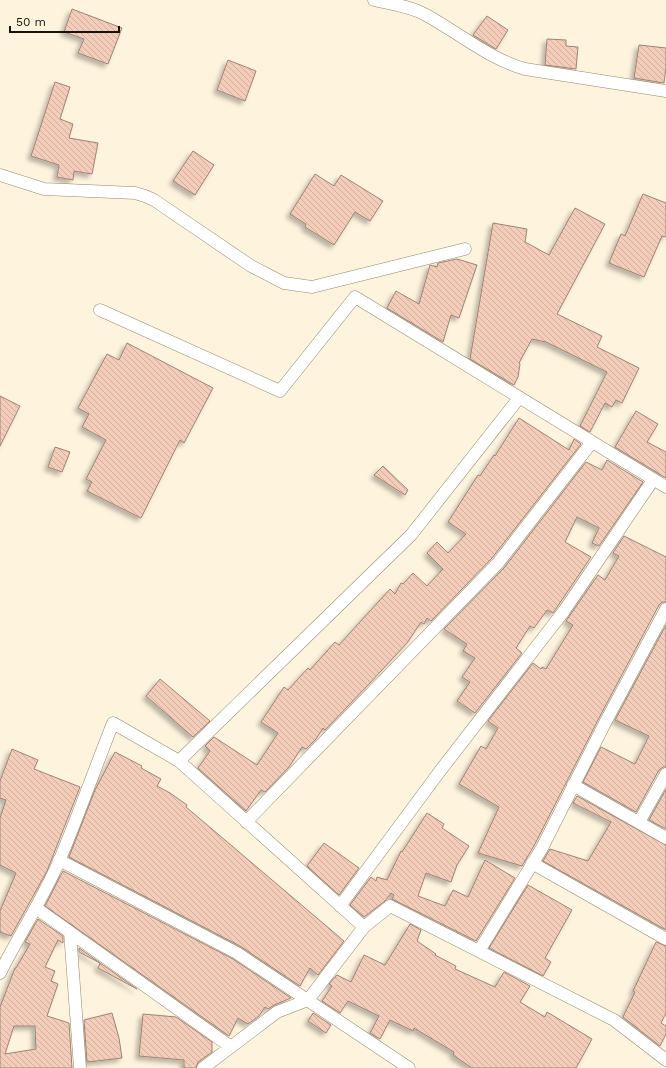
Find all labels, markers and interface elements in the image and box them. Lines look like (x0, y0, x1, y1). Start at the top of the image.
scale bar (10, 8, 119, 34)
text: 50 m (16, 15, 46, 29)

